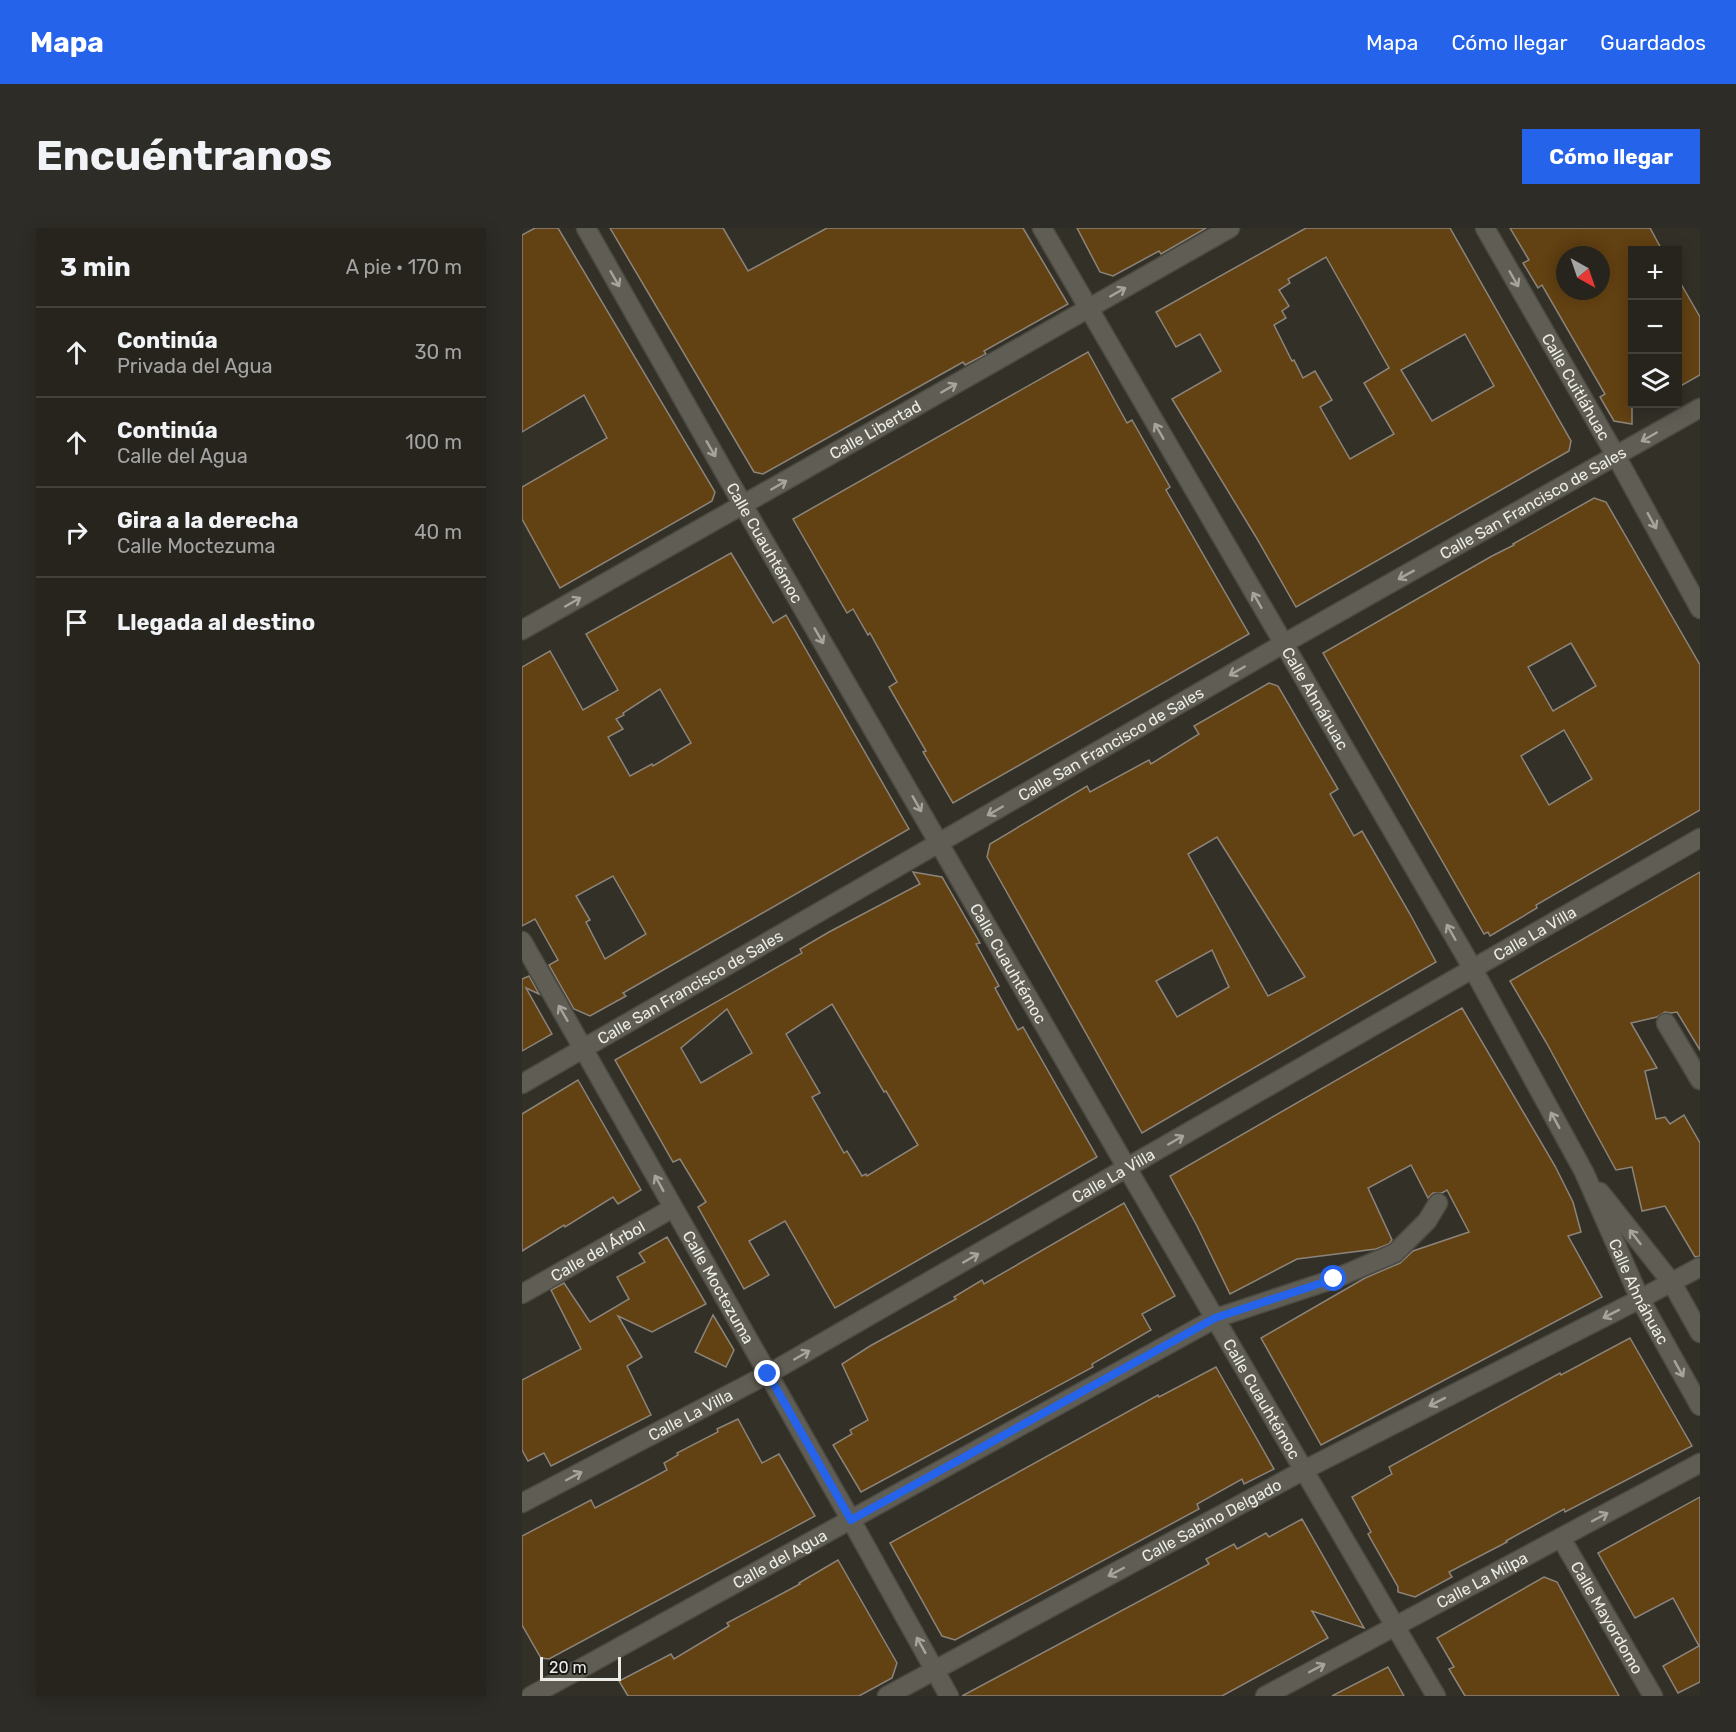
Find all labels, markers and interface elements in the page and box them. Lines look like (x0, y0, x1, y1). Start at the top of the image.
text: Mapa (30, 26, 104, 59)
text: Mapa (1366, 30, 1418, 55)
text: Cómo llegar (1451, 30, 1567, 55)
text: Guardados (1600, 30, 1706, 55)
button: Cómo llegar (1522, 129, 1700, 184)
text: Encuéntranos (36, 131, 332, 181)
north arrow (1556, 246, 1610, 300)
map controls (1628, 246, 1682, 408)
button: + (1628, 246, 1682, 300)
text: 3 min (60, 252, 131, 283)
text: A pie · 170 m (346, 255, 462, 279)
one-way arrow (609, 270, 621, 287)
one-way arrow (1509, 270, 1521, 287)
one-way arrow (1109, 286, 1126, 298)
button: − (1628, 300, 1682, 354)
text: Continúa (117, 327, 218, 354)
street label: Calle Cuitláhuac (1538, 330, 1614, 444)
icon: ahead (60, 336, 93, 369)
text: 30 m (415, 340, 462, 364)
text: Privada del Agua (117, 354, 272, 378)
button: layers (1628, 354, 1682, 408)
one-way arrow (939, 382, 957, 393)
street label: Calle Libertad (826, 396, 924, 463)
text: Continúa (117, 417, 218, 444)
one-way arrow (1153, 423, 1165, 440)
icon: ahead (60, 426, 93, 459)
text: 100 m (405, 430, 462, 454)
one-way arrow (1641, 431, 1658, 443)
one-way arrow (706, 439, 717, 457)
street label: Calle San Francisco de Sales (1436, 443, 1630, 563)
text: Calle del Agua (117, 444, 248, 468)
one-way arrow (770, 478, 787, 490)
street label: Calle Cuauhtémoc (722, 479, 807, 607)
text: Gira a la derecha (117, 507, 298, 534)
one-way arrow (1647, 512, 1658, 530)
icon: right (60, 516, 93, 549)
text: 40 m (414, 520, 462, 544)
text: Calle Moctezuma (117, 534, 276, 558)
one-way arrow (1398, 569, 1415, 581)
one-way arrow (1251, 592, 1263, 609)
one-way arrow (564, 595, 581, 607)
icon: arrive (60, 606, 93, 639)
text: Llegada al destino (117, 609, 315, 636)
one-way arrow (813, 627, 825, 644)
street label: Calle Ahnáhuac (1278, 644, 1352, 753)
one-way arrow (1229, 665, 1246, 677)
street label: Calle San Francisco de Sales (1015, 683, 1207, 805)
one-way arrow (911, 795, 923, 812)
one-way arrow (987, 805, 1004, 817)
street label: Calle Cuauhtémoc (966, 900, 1050, 1027)
street label: Calle La Villa (1490, 902, 1580, 965)
one-way arrow (1444, 923, 1456, 940)
street label: Calle San Francisco de Sales (594, 926, 786, 1048)
one-way arrow (557, 1005, 569, 1022)
one-way arrow (1549, 1112, 1561, 1129)
one-way arrow (1167, 1134, 1184, 1146)
street label: Calle La Villa (1069, 1145, 1158, 1207)
one-way arrow (653, 1175, 665, 1192)
street label: Calle del Árbol (547, 1217, 648, 1286)
street label: Calle Moctezuma (679, 1227, 758, 1347)
one-way arrow (1629, 1229, 1642, 1245)
street label: Calle Ahnáhuac (1604, 1236, 1673, 1348)
one-way arrow (962, 1252, 979, 1264)
route start (1320, 1265, 1346, 1291)
one-way arrow (1603, 1309, 1621, 1321)
street label: Calle Cuauhtémoc (1219, 1336, 1304, 1463)
one-way arrow (792, 1349, 810, 1360)
route end (754, 1360, 780, 1386)
one-way arrow (1673, 1360, 1685, 1377)
street label: Calle La Villa (645, 1385, 736, 1445)
one-way arrow (1429, 1397, 1447, 1409)
one-way arrow (565, 1470, 582, 1482)
street label: Calle Sabino Delgado (1138, 1475, 1285, 1566)
one-way arrow (1590, 1511, 1608, 1522)
street label: Calle del Agua (729, 1526, 830, 1593)
street label: Calle La Milpa (1433, 1548, 1531, 1612)
street label: Calle Mayordomo (1567, 1558, 1647, 1678)
one-way arrow (1108, 1566, 1125, 1578)
one-way arrow (914, 1637, 926, 1654)
scale bar (540, 1654, 621, 1682)
text: 20 m (549, 1658, 587, 1677)
one-way arrow (1307, 1662, 1325, 1673)

